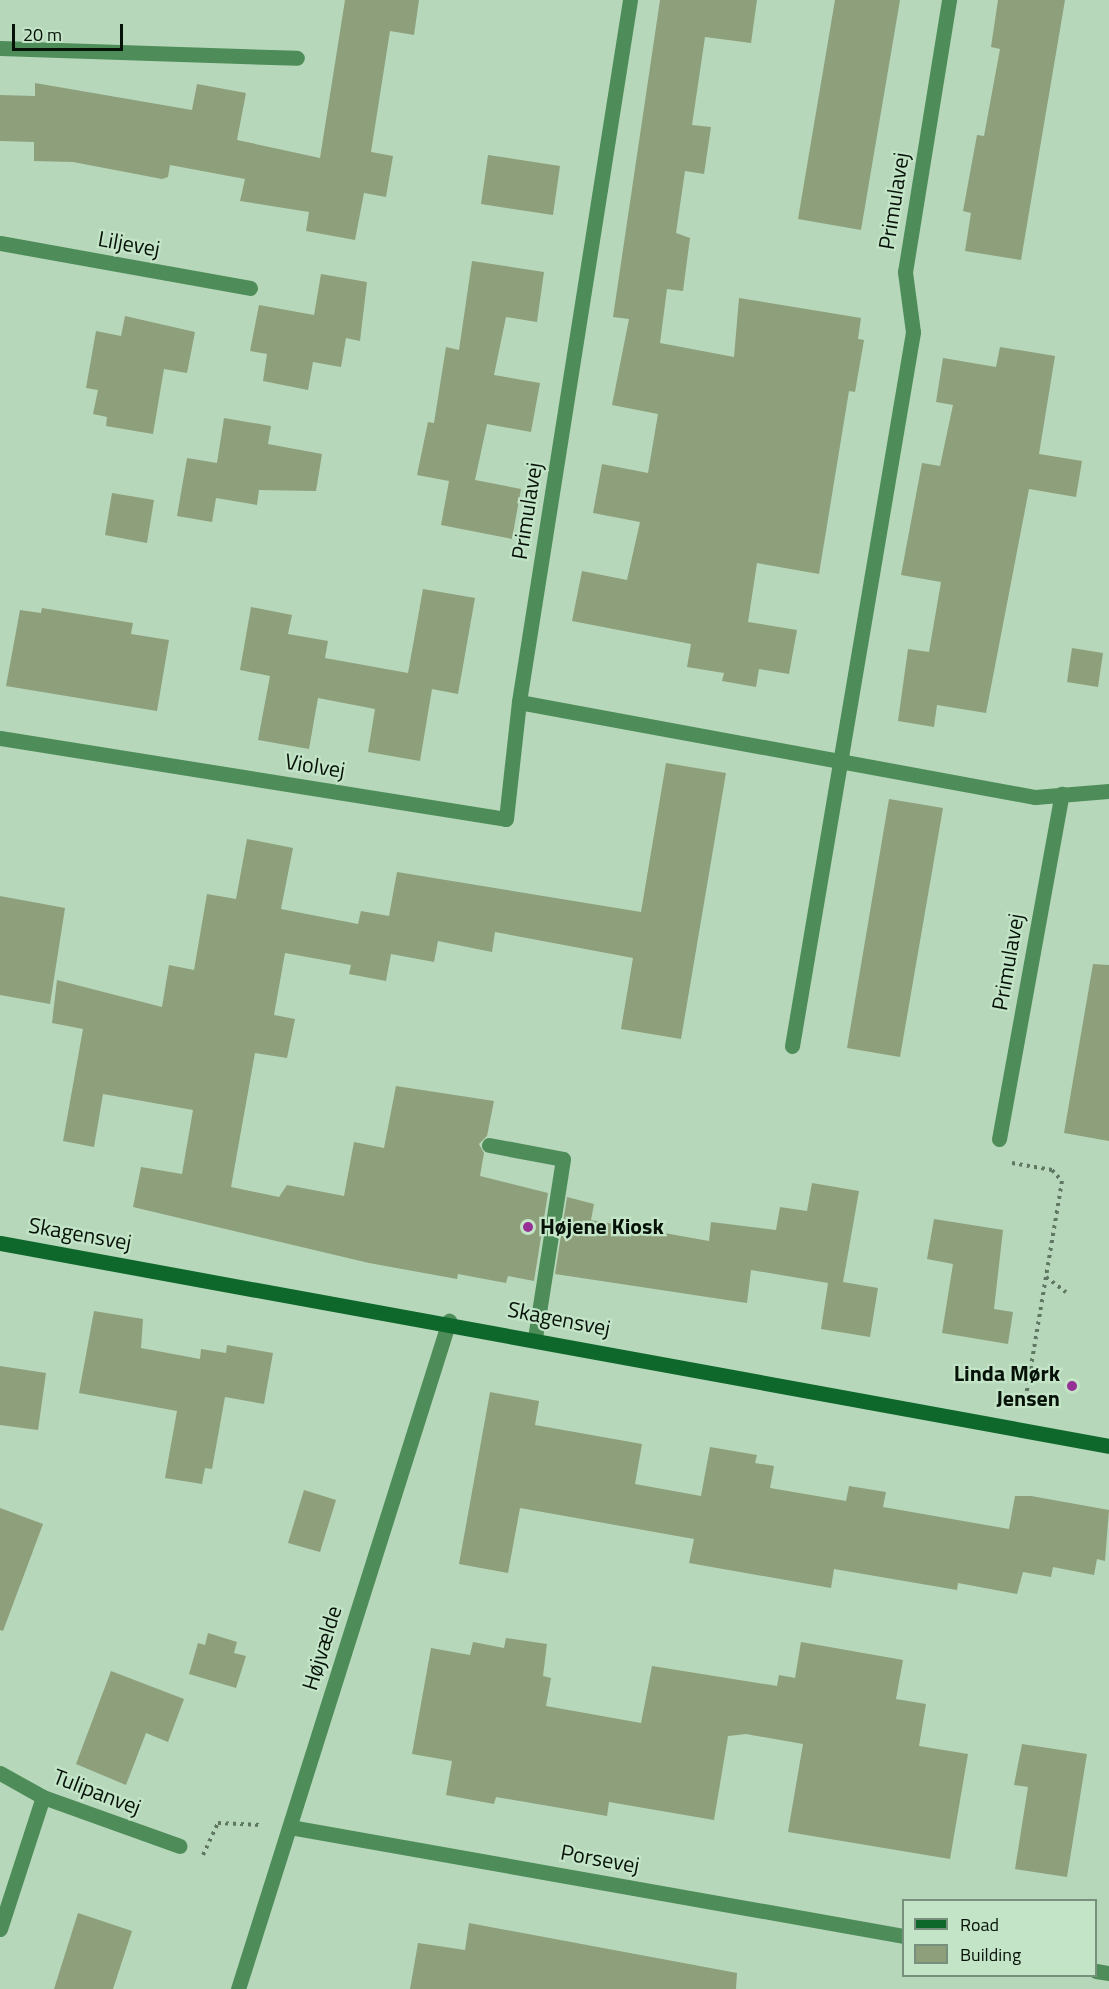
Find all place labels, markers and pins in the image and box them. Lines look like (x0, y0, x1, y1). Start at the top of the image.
place label: Højene Kiosk (540, 1214, 664, 1240)
marker: Højene Kiosk (521, 1220, 535, 1234)
place label: Linda Mørk Jensen (954, 1360, 1060, 1412)
marker: Linda Mørk Jensen (1065, 1379, 1079, 1393)

